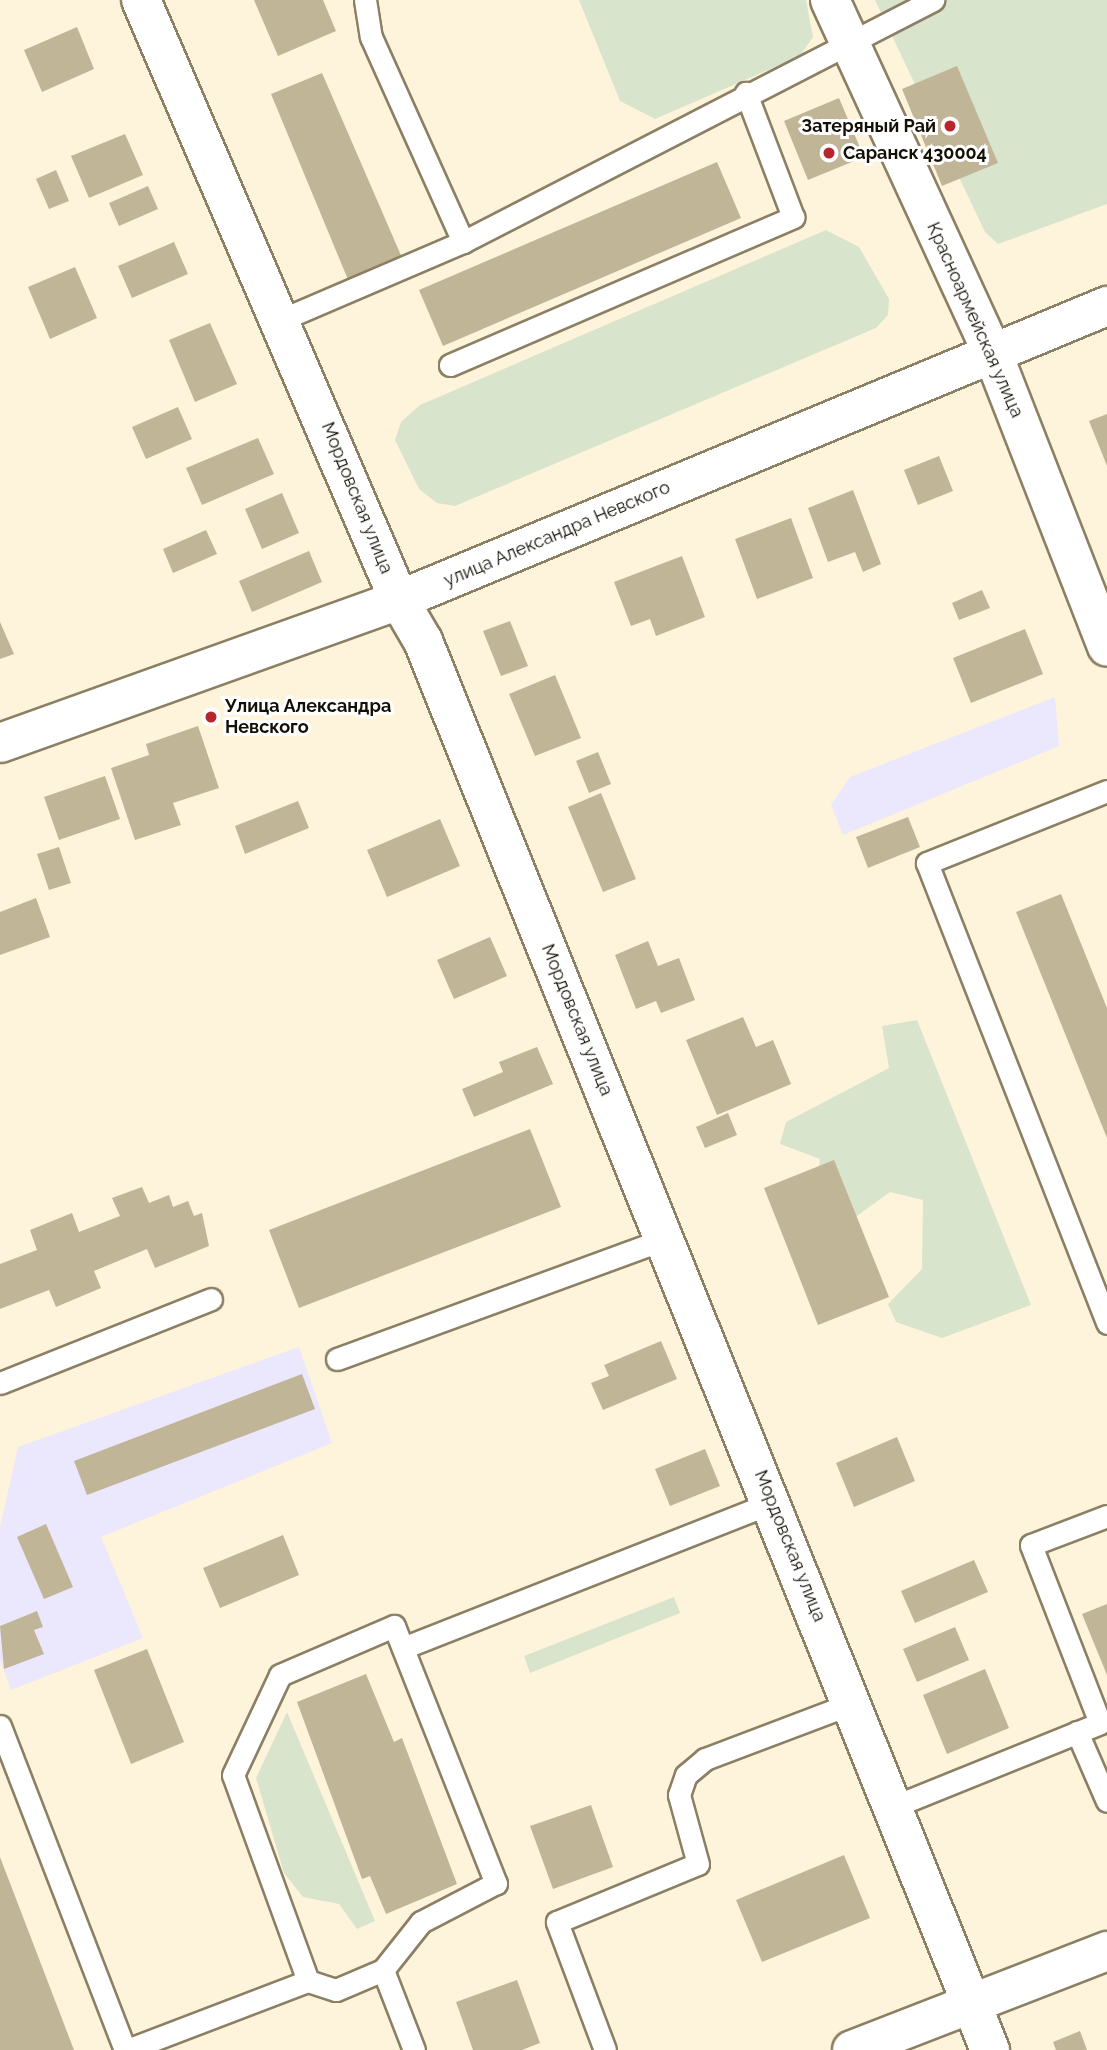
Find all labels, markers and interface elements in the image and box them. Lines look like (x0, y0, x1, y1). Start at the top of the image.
place label: Затеряный Рай (801, 115, 936, 137)
marker: Затеряный Рай (942, 118, 958, 134)
place label: Саранск 430004 (843, 142, 987, 164)
marker: Саранск 430004 (821, 145, 837, 161)
street label: Красноармейская улица (922, 219, 1028, 421)
street label: Мордовская улица (317, 419, 397, 577)
street label: улица Александра Невского (440, 476, 674, 592)
place label: Улица Александра Невского (225, 696, 392, 738)
marker: Улица Александра Невского (203, 709, 219, 725)
street label: Мордовская улица (537, 941, 617, 1099)
street label: Мордовская улица (750, 1467, 830, 1625)

